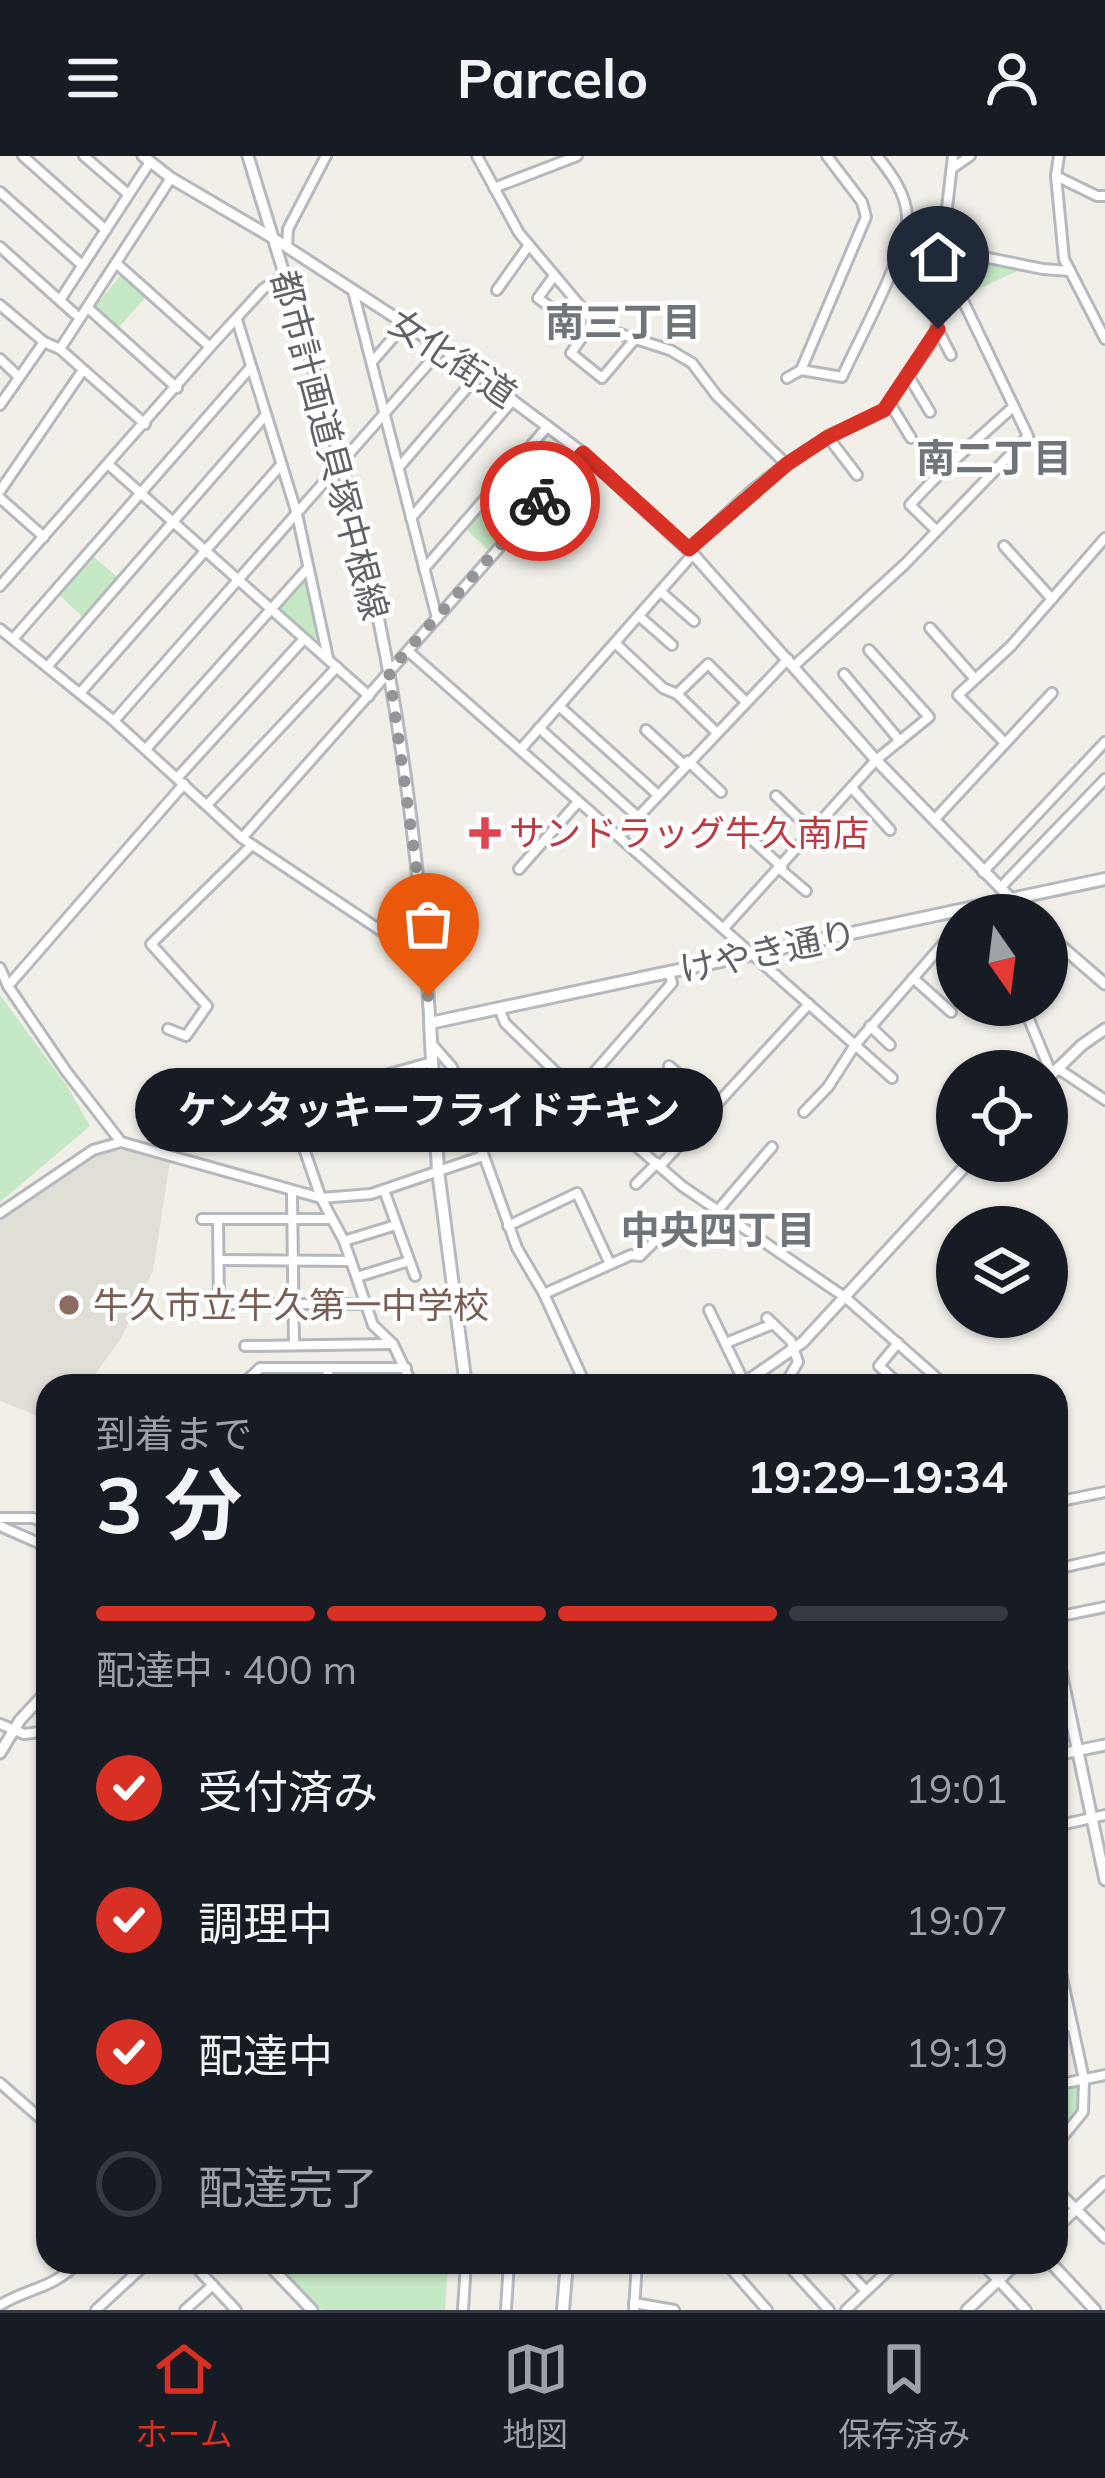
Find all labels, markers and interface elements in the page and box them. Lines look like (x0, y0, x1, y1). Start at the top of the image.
text: Parcelo (457, 44, 648, 112)
icon: menu (60, 45, 126, 111)
icon: person (979, 45, 1045, 111)
pin (887, 206, 989, 329)
icon: home (905, 224, 971, 290)
street label: 都市計画道貝塚中根線 (262, 265, 399, 625)
district label: 南三丁目 (545, 297, 701, 346)
street label: 女化街道 (381, 299, 526, 417)
district label: 南二丁目 (916, 433, 1072, 482)
courier (480, 441, 600, 561)
icon: bike (507, 468, 573, 534)
place label: サンドラッグ牛久南店 (509, 810, 869, 855)
marker: サンドラッグ牛久南店 (472, 820, 498, 846)
pin (377, 873, 479, 996)
icon: bag (395, 891, 461, 957)
north arrow (936, 894, 1068, 1026)
map controls (936, 894, 1068, 1338)
street label: けやき通り (675, 910, 861, 991)
button: locate (936, 1050, 1068, 1182)
callout: ケンタッキーフライドチキン (134, 1068, 722, 1152)
text: ケンタッキーフライドチキン (178, 1085, 680, 1134)
district label: 中央四丁目 (620, 1205, 816, 1254)
button: layers (936, 1206, 1068, 1338)
place label: 牛久市立牛久第一中学校 (93, 1282, 489, 1327)
marker: 牛久市立牛久第一中学校 (56, 1292, 82, 1318)
text: 到着まで (96, 1409, 252, 1458)
text: 19:29–19:34 (747, 1448, 1008, 1504)
text: 3 分 (96, 1455, 242, 1553)
text: 配達中 · 400 m (96, 1645, 357, 1694)
icon: check (96, 1755, 162, 1821)
text: 受付済み (198, 1763, 378, 1819)
text: 19:01 (906, 1764, 1008, 1813)
icon: check (96, 1887, 162, 1953)
text: 調理中 (198, 1895, 333, 1951)
text: 19:07 (906, 1896, 1008, 1945)
icon: check (96, 2019, 162, 2085)
text: 配達中 (198, 2027, 333, 2083)
text: 19:19 (906, 2028, 1008, 2077)
text: 配達完了 (198, 2159, 378, 2215)
tab: ホーム (135, 2336, 233, 2456)
tab: 地図 (503, 2336, 569, 2456)
tab: 保存済み (838, 2336, 970, 2456)

